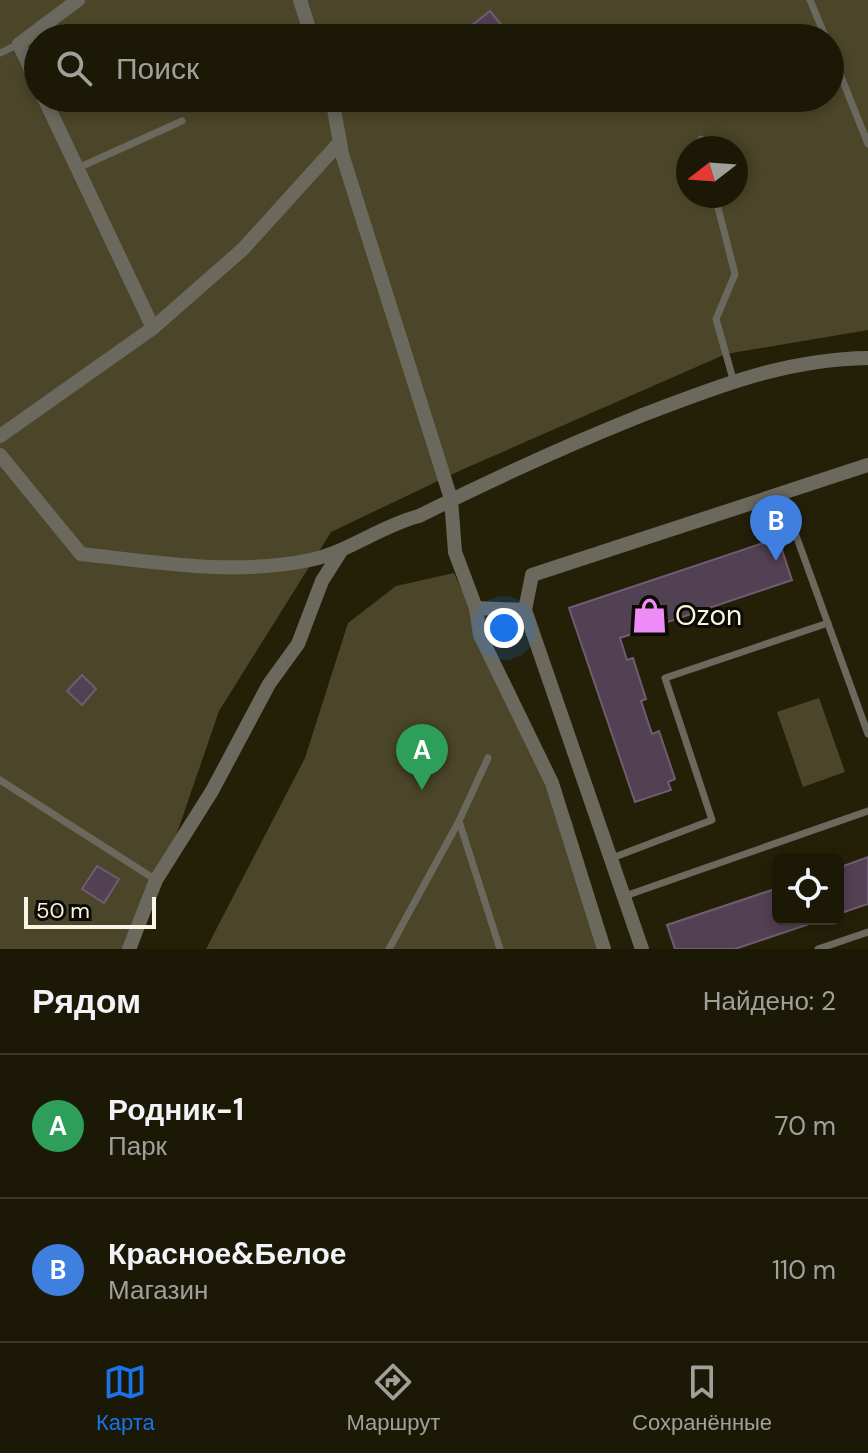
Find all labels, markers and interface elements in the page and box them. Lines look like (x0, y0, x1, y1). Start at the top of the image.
search box (24, 24, 844, 112)
icon: search (52, 46, 96, 90)
text: Поиск (116, 49, 199, 88)
north arrow (676, 136, 748, 208)
pin: B (750, 495, 802, 561)
shop icon: Ozon (630, 596, 668, 634)
place label: Ozon (675, 597, 742, 634)
your location (484, 608, 524, 648)
pin: A (396, 724, 448, 790)
map controls (772, 853, 844, 925)
button: locate (772, 853, 844, 925)
scale bar (24, 893, 156, 929)
text: 50 m (36, 896, 90, 925)
text: Рядом (32, 979, 141, 1024)
text: Найдено: 2 (703, 984, 836, 1018)
text: Родник-1 (108, 1090, 244, 1129)
text: A (49, 1109, 67, 1143)
text: 70 m (775, 1109, 836, 1143)
text: Парк (108, 1129, 167, 1163)
text: Красное&Белое (108, 1234, 346, 1273)
text: B (50, 1253, 66, 1287)
text: 110 m (772, 1253, 836, 1287)
text: Магазин (108, 1273, 208, 1307)
tab: Карта (96, 1360, 155, 1437)
tab: Маршрут (347, 1360, 440, 1437)
tab: Сохранённые (632, 1360, 772, 1437)

